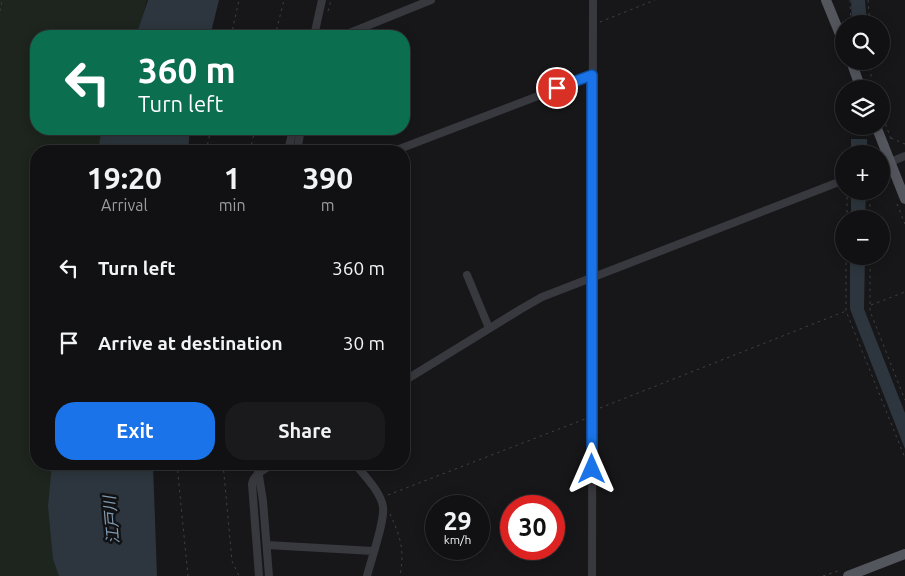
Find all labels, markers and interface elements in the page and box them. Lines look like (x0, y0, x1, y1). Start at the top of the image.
map controls (835, 15, 890, 265)
button: search (835, 15, 890, 70)
icon: left (55, 50, 120, 115)
text: 360 m (138, 50, 236, 90)
pin (536, 67, 578, 109)
icon: arrive (543, 74, 571, 102)
button: layers (835, 80, 890, 135)
text: Turn left (138, 91, 223, 116)
button: + (835, 145, 890, 200)
text: 19:20 (87, 161, 162, 195)
text: 1 (224, 161, 241, 195)
text: 390 (302, 161, 353, 195)
text: Arrival (101, 196, 148, 214)
text: min (219, 196, 246, 214)
text: m (321, 196, 335, 214)
button: − (835, 210, 890, 265)
icon: left (55, 254, 83, 282)
text: Turn left (98, 257, 176, 279)
text: 360 m (332, 257, 385, 279)
icon: arrive (55, 329, 83, 357)
text: Arrive at destination (98, 332, 283, 354)
text: 30 m (343, 332, 385, 354)
button: Exit (55, 402, 215, 460)
button: Share (225, 402, 385, 460)
position arrow (565, 442, 617, 494)
water label: 江戸川 (100, 493, 122, 545)
speed limit sign: 30 (500, 495, 565, 560)
text: 29 (443, 507, 472, 535)
text: km/h (444, 533, 471, 546)

